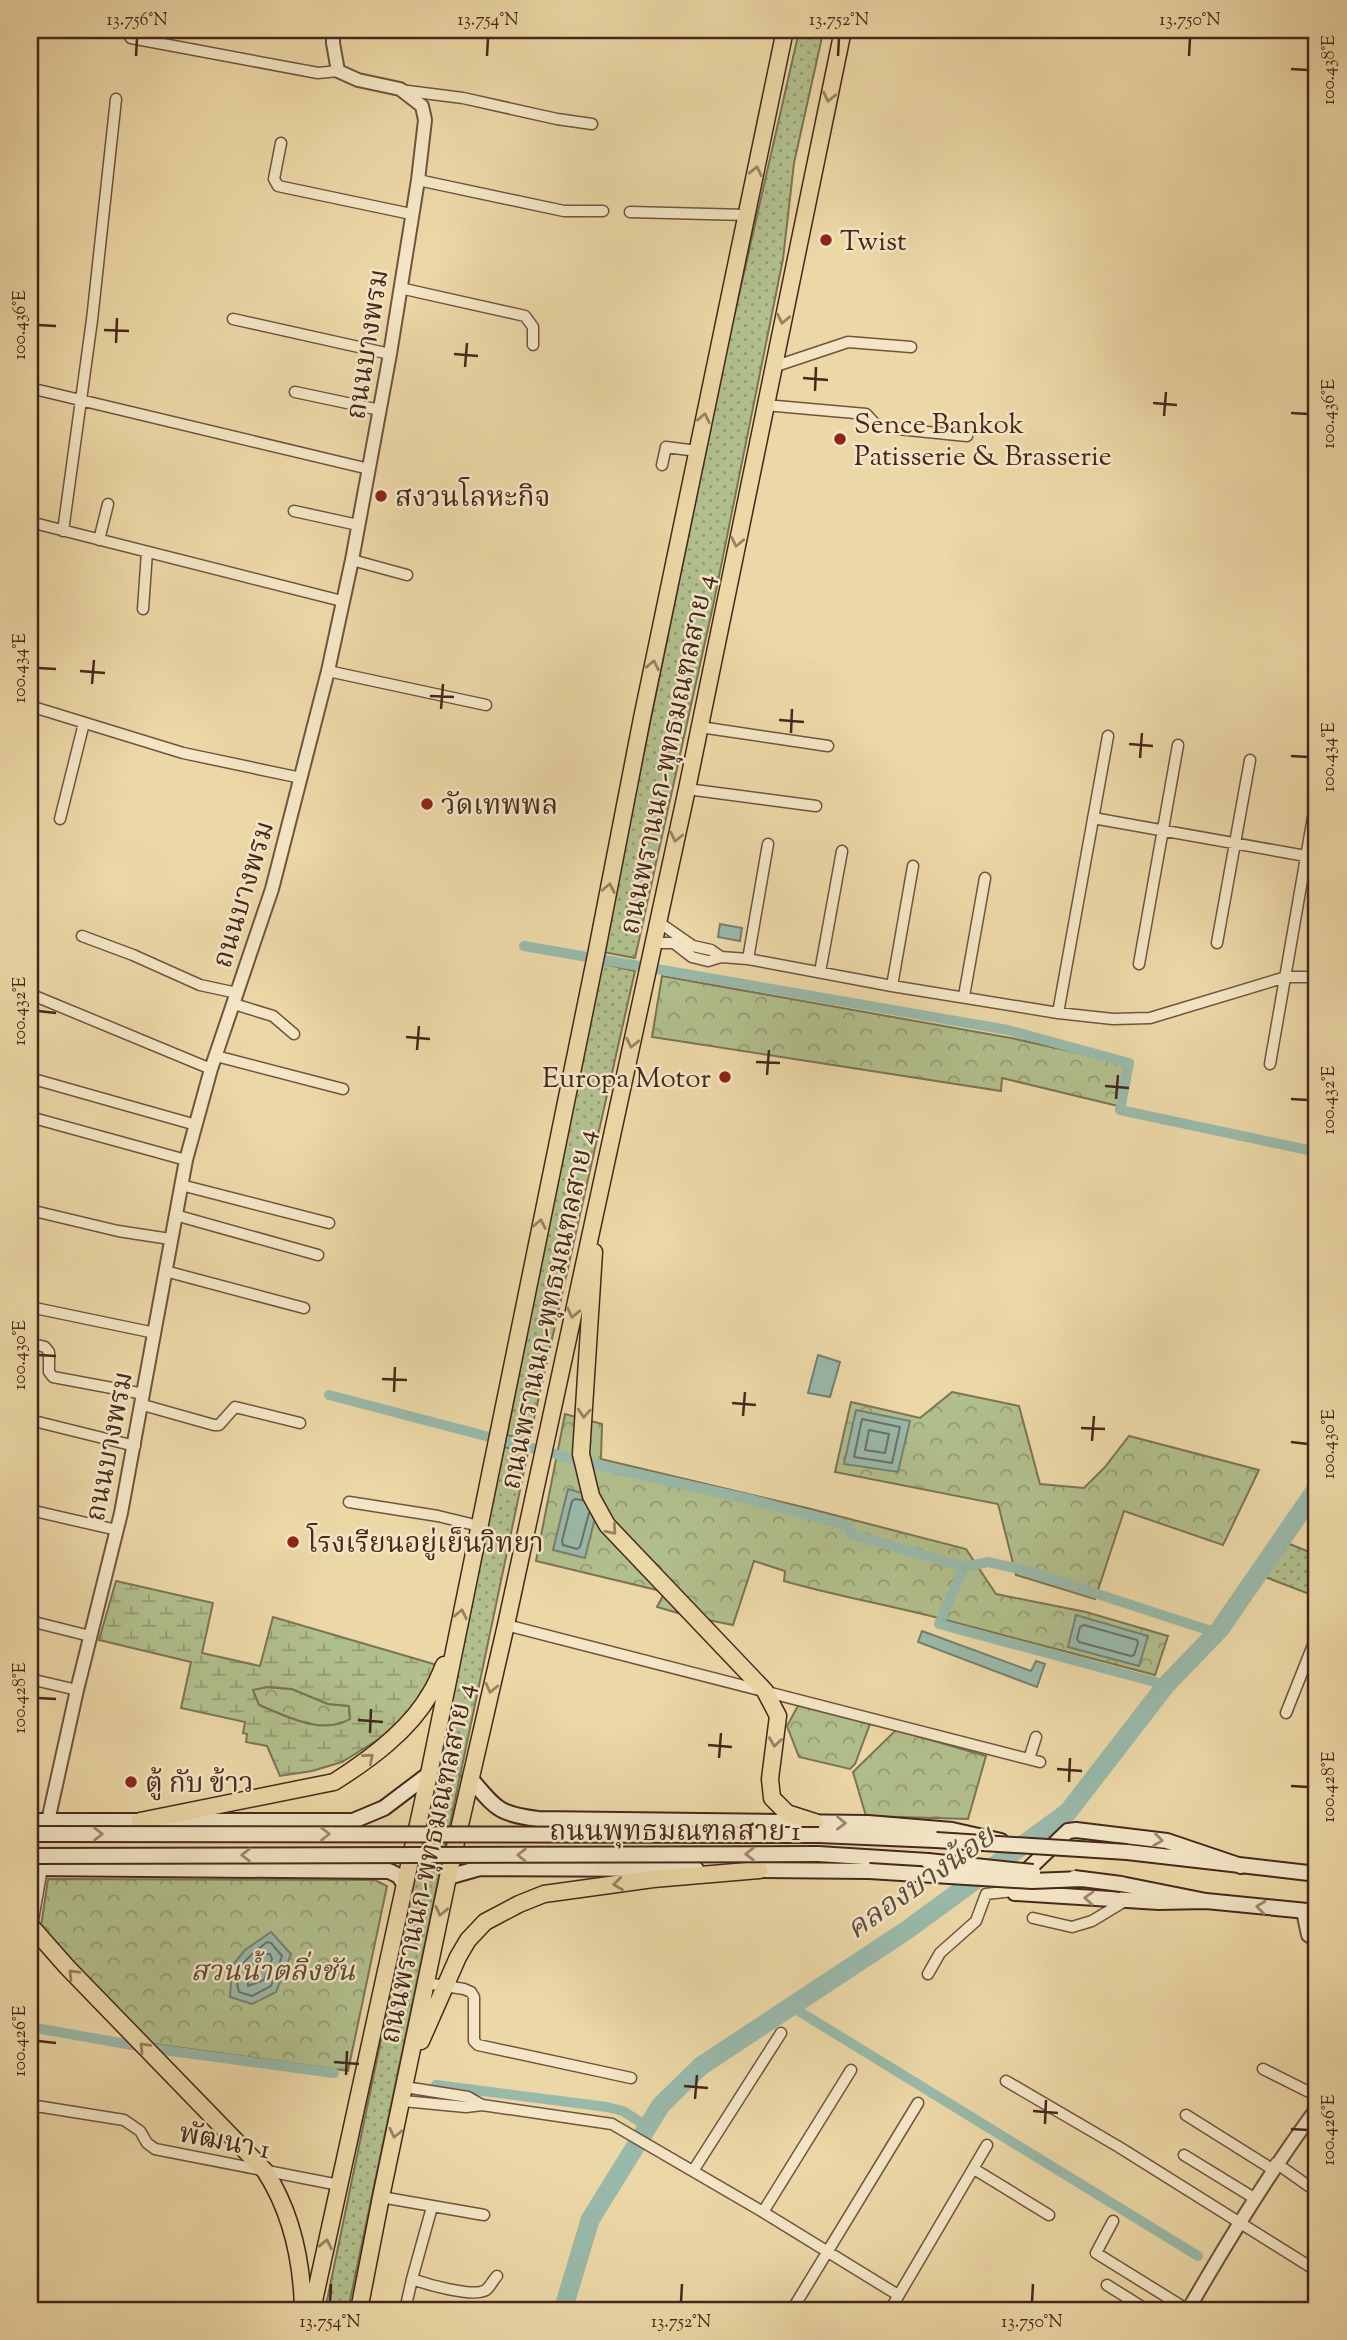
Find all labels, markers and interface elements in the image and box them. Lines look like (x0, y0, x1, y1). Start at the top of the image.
text: 13.756°N (106, 8, 168, 34)
text: 13.754°N (457, 8, 519, 34)
text: 13.752°N (809, 8, 869, 34)
text: 13.750°N (1159, 8, 1221, 34)
text: 100.438°E (1317, 35, 1343, 105)
one-way arrow (822, 91, 837, 103)
one-way arrow (747, 165, 762, 177)
place label: Twist (840, 223, 907, 263)
marker: Twist (818, 232, 834, 248)
street label: ถนนบางพรม (337, 266, 401, 423)
text: 100.436°E (8, 290, 34, 360)
one-way arrow (776, 313, 791, 325)
text: 100.436°E (1317, 379, 1343, 449)
place label: Sence Bankok Patisserie & Brasserie (854, 406, 1112, 478)
one-way arrow (695, 412, 710, 424)
marker: Sence Bankok Patisserie & Brasserie (832, 431, 848, 447)
place label: สงวนโลหะกิจ (395, 477, 551, 519)
marker: สงวนโลหะกิจ (373, 488, 389, 504)
one-way arrow (731, 536, 746, 548)
street label: ถนนพรานนก-พุทธมณฑลสาย 4 (611, 571, 727, 939)
text: 100.434°E (8, 633, 34, 703)
one-way arrow (644, 659, 659, 671)
text: 100.434°E (1317, 722, 1343, 792)
place label: วัดเทพพล (441, 787, 558, 827)
marker: วัดเทพพล (419, 796, 435, 812)
street label: ถนนบางพรม (204, 816, 286, 973)
one-way arrow (670, 831, 685, 843)
one-way arrow (601, 882, 616, 894)
text: 100.432°E (8, 976, 34, 1045)
one-way arrow (625, 1037, 640, 1049)
place label: Europa Motor (542, 1060, 711, 1100)
text: 100.432°E (1317, 1065, 1343, 1134)
marker: Europa Motor (717, 1069, 733, 1085)
street label: ถนนพรานนก-พุทธมณฑลสาย 4 (492, 1126, 608, 1494)
one-way arrow (532, 1218, 547, 1230)
one-way arrow (566, 1307, 581, 1319)
text: 100.430°E (8, 1320, 34, 1390)
street label: ถนนบางพรม (77, 1368, 145, 1525)
one-way arrow (577, 1408, 592, 1419)
text: 100.430°E (1317, 1409, 1343, 1479)
one-way arrow (604, 1522, 617, 1534)
place label: โรงเรียนอยู่เย็นวิทยา (306, 1523, 544, 1565)
marker: โรงเรียนอยู่เย็นวิทยา (285, 1534, 301, 1550)
one-way arrow (453, 1608, 468, 1620)
text: 100.428°E (8, 1662, 34, 1734)
street label: ถนนพรานนก-พุทธมณฑลสาย 4 (371, 1680, 487, 2048)
one-way arrow (485, 1682, 499, 1694)
one-way arrow (768, 1736, 783, 1748)
text: 100.428°E (1317, 1751, 1343, 1823)
one-way arrow (361, 1754, 373, 1767)
place label: ตู้ กับ ข้าว (145, 1765, 253, 1805)
marker: ตู้ กับ ข้าว (123, 1774, 139, 1790)
street label: ถนนพุทธมณฑลสาย 1 (549, 1813, 801, 1853)
one-way arrow (836, 1815, 847, 1831)
water label: คลองบางน้อย (838, 1816, 1006, 1951)
one-way arrow (93, 1826, 104, 1842)
one-way arrow (321, 1826, 331, 1842)
one-way arrow (1152, 1832, 1164, 1847)
one-way arrow (744, 1846, 755, 1862)
one-way arrow (240, 1847, 251, 1863)
one-way arrow (517, 1847, 527, 1863)
one-way arrow (612, 1876, 624, 1891)
one-way arrow (1083, 1891, 1094, 1906)
one-way arrow (1256, 1900, 1267, 1915)
one-way arrow (435, 1905, 450, 1917)
park label: สวนน้ำตลิ่งชัน (191, 1950, 356, 1993)
one-way arrow (69, 1969, 82, 1982)
text: 100.426°E (8, 2005, 34, 2077)
one-way arrow (140, 2042, 153, 2055)
text: 100.426°E (1317, 2094, 1343, 2166)
street label: พัฒนา 1 (175, 2114, 274, 2171)
one-way arrow (389, 2127, 403, 2139)
one-way arrow (318, 2238, 333, 2250)
text: 13.754°N (299, 2310, 361, 2336)
text: 13.752°N (651, 2310, 711, 2336)
text: 13.750°N (1001, 2310, 1063, 2336)

